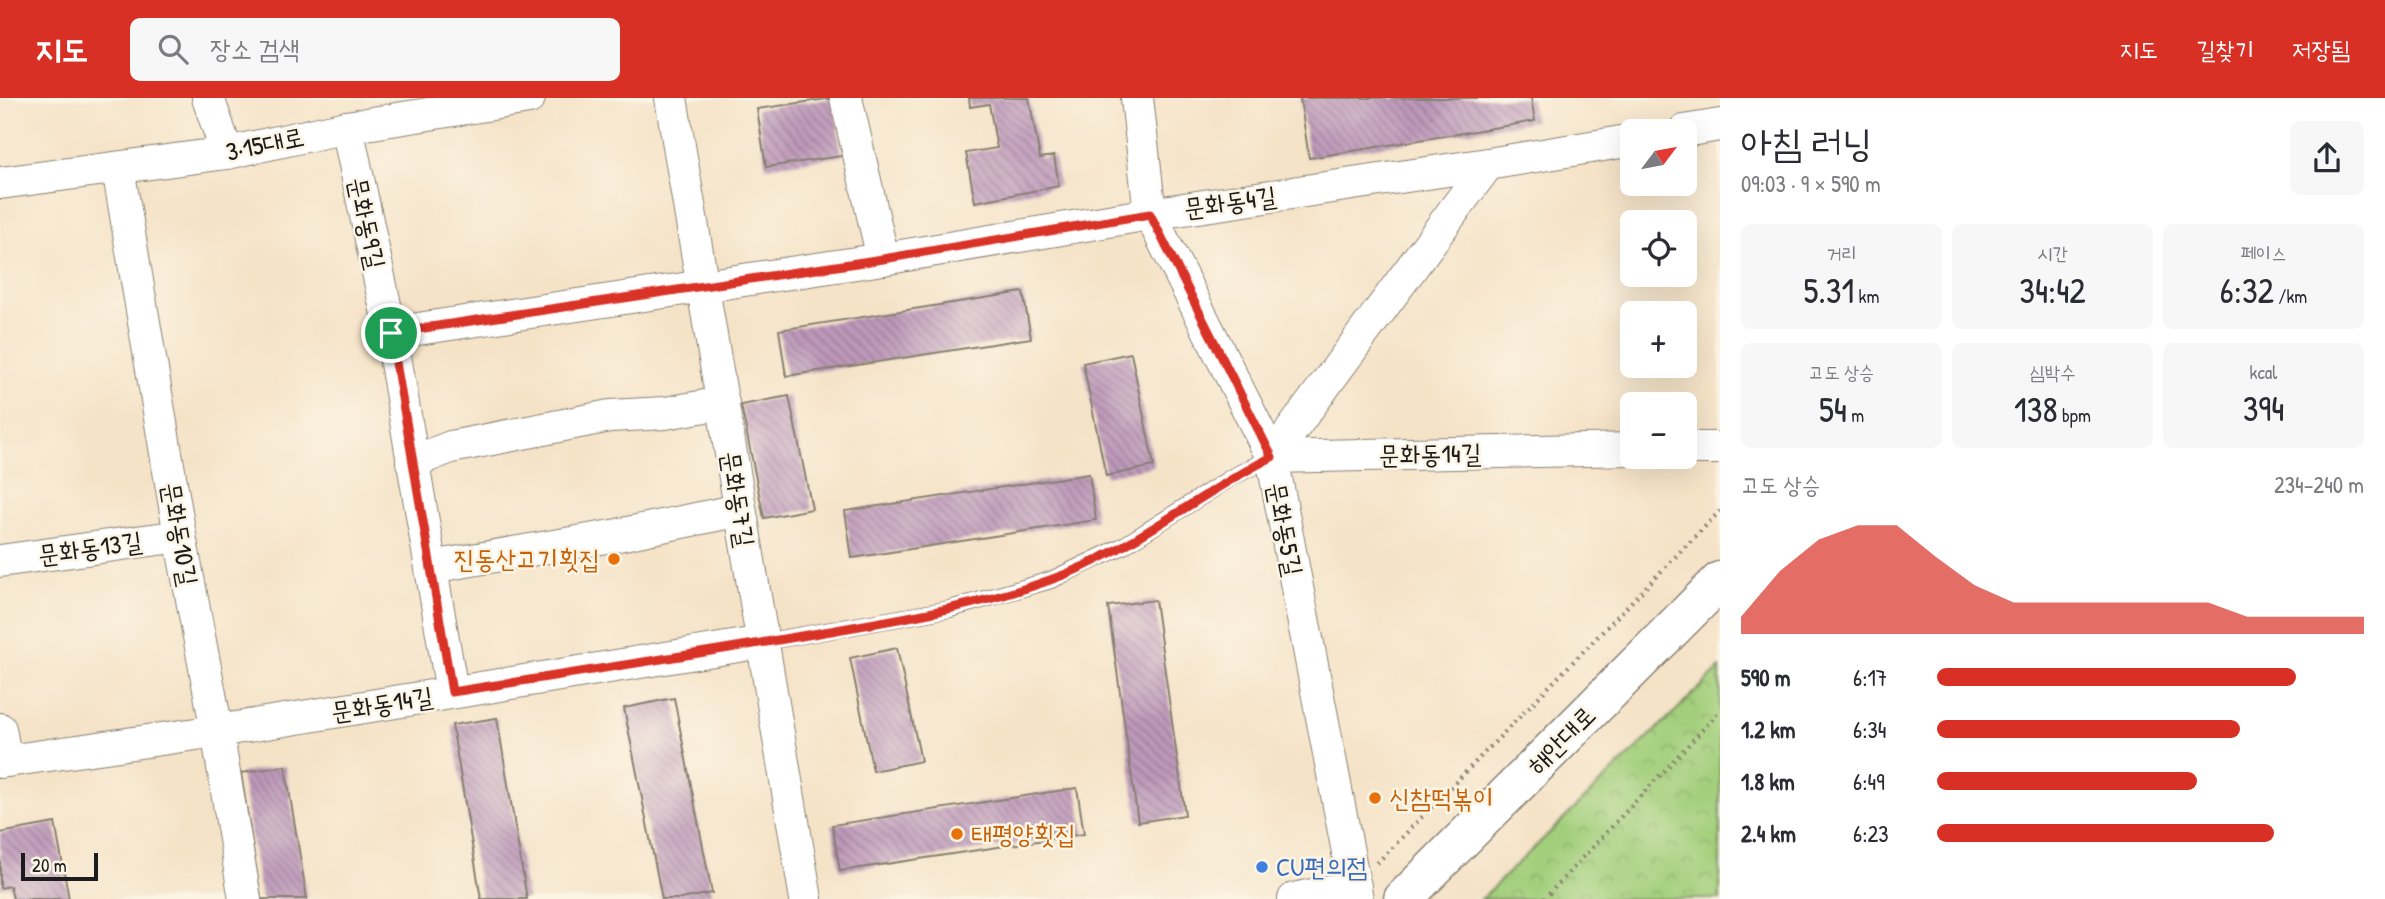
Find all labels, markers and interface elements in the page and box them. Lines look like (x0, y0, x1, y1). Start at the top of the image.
search box (130, 18, 620, 81)
text: 지도 (35, 27, 88, 71)
icon: search (154, 30, 192, 68)
text: 장소 검색 (210, 31, 300, 66)
text: 지도 (2120, 33, 2158, 65)
text: 길찾기 (2196, 33, 2254, 65)
text: 저장됨 (2292, 33, 2350, 65)
text: 아침 러닝 (1741, 116, 1872, 168)
street label: 3·15대로 (223, 118, 307, 169)
north arrow (1620, 119, 1698, 196)
map controls (1620, 119, 1697, 469)
button: share (2290, 121, 2364, 195)
text: 09:03 · 9 × 590 m (1741, 168, 1881, 199)
street label: 문화동9길 (341, 174, 394, 272)
street label: 문화동4길 (1181, 178, 1279, 225)
button: locate (1620, 210, 1697, 287)
text: 거리 (1826, 240, 1857, 266)
text: 시간 (2037, 240, 2068, 266)
text: 페이스 (2241, 240, 2286, 266)
text: 5.31 (1804, 267, 1854, 314)
text: 34:42 (2019, 267, 2086, 314)
text: 6:32 (2220, 267, 2274, 314)
text: km (1854, 283, 1879, 309)
text: /km (2274, 283, 2307, 309)
button: + (1620, 301, 1697, 378)
pin (361, 303, 421, 363)
icon: arrive (372, 314, 410, 352)
text: 고도 상승 (1809, 359, 1874, 385)
text: 심박수 (2030, 359, 2075, 385)
text: kcal (2250, 359, 2277, 385)
text: 394 (2243, 385, 2284, 432)
text: 54 (1819, 386, 1847, 433)
text: 138 (2014, 386, 2058, 433)
button: − (1620, 392, 1697, 469)
text: m (1847, 402, 1864, 428)
text: bpm (2058, 402, 2091, 428)
street label: 문화동14길 (1378, 435, 1482, 472)
street label: 문화동7길 (714, 448, 763, 549)
text: 고도 상승 (1741, 469, 1820, 500)
text: 234–240 m (2274, 469, 2364, 500)
street label: 문화동10길 (154, 479, 207, 589)
street label: 문화동5길 (1259, 479, 1312, 579)
street label: 문화동13길 (36, 523, 144, 572)
place label: 진동산고기횟집 (454, 541, 600, 576)
marker: 진동산고기횟집 (606, 551, 622, 567)
text: 590 m (1741, 662, 1790, 693)
text: 6:17 (1853, 662, 1887, 693)
street label: 문화동14길 (328, 678, 436, 729)
street label: 해안대로 (1519, 698, 1603, 782)
text: 1.2 km (1741, 714, 1796, 745)
text: 6:34 (1853, 714, 1886, 745)
text: 1.8 km (1741, 766, 1795, 797)
text: 6:49 (1853, 766, 1885, 797)
place label: 신참떡볶이 (1389, 780, 1494, 815)
marker: 신참떡볶이 (1367, 790, 1383, 806)
place label: 태평양횟집 (971, 816, 1076, 851)
text: 2.4 km (1741, 818, 1796, 849)
text: 6:23 (1853, 818, 1889, 849)
marker: 태평양횟집 (949, 826, 965, 842)
place label: CU편의점 (1276, 849, 1367, 884)
scale bar (21, 850, 98, 882)
text: 20 m (32, 852, 67, 878)
marker: CU편의점 (1254, 859, 1270, 875)

